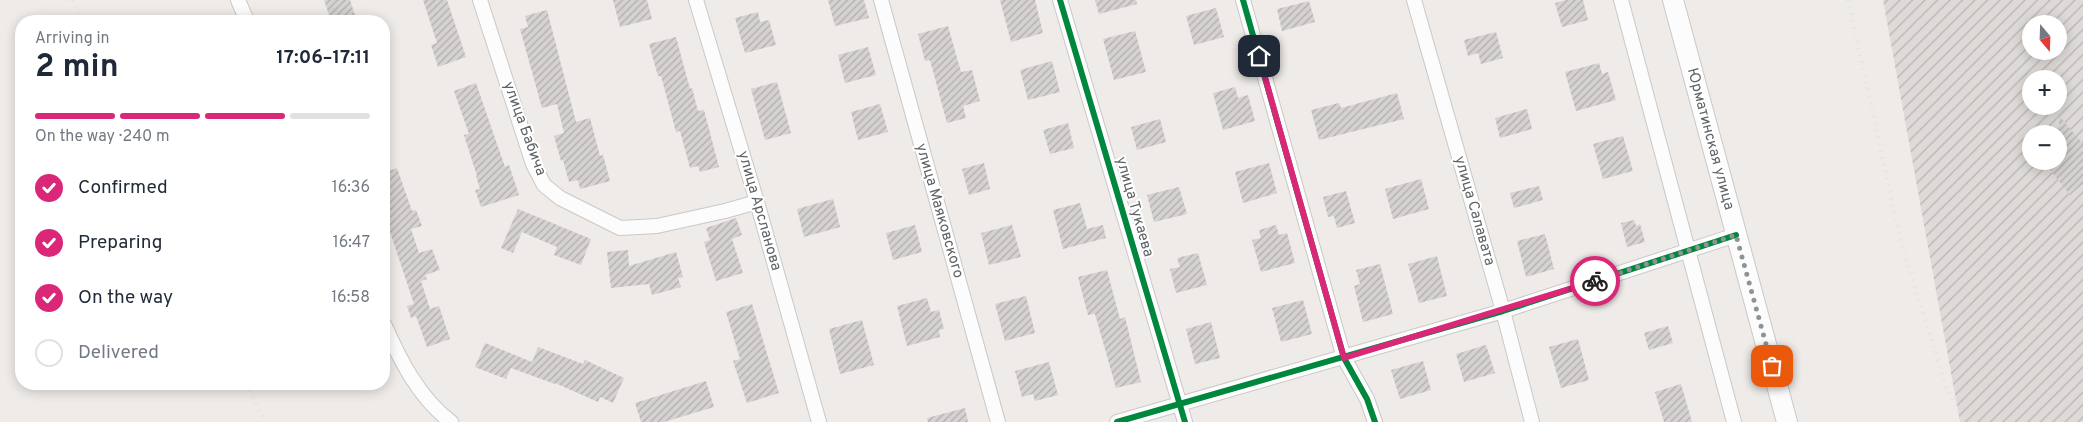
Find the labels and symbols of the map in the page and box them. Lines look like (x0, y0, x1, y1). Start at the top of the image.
north arrow (2022, 15, 2068, 60)
pin (1238, 35, 1280, 77)
street label: Юрматинская улица (1682, 66, 1738, 212)
street label: улица Бабича (498, 79, 550, 179)
street label: улица Маяковского (911, 141, 967, 281)
street label: улица Арсланова (733, 149, 785, 273)
street label: улица Салавата (1449, 154, 1499, 268)
street label: улица Тукаева (1111, 155, 1157, 259)
courier (1570, 256, 1620, 306)
pin (1751, 345, 1793, 387)

